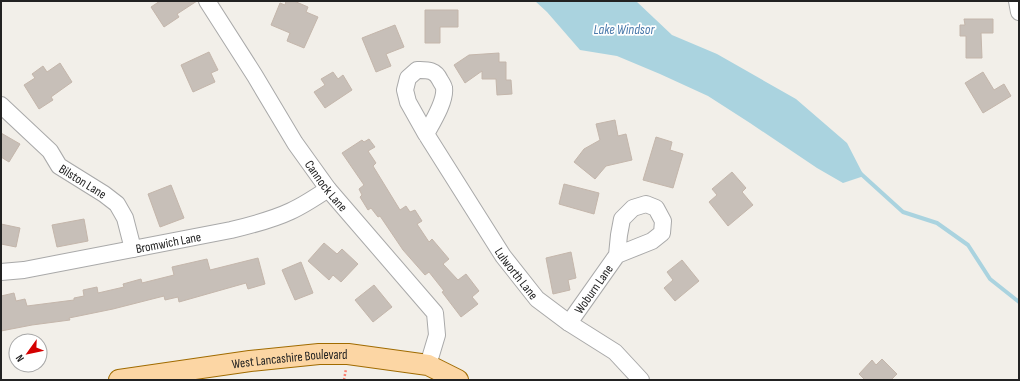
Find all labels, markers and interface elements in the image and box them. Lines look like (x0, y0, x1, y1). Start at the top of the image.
water label: Lake Windsor (594, 21, 655, 38)
street label: Cannock Lane (301, 157, 351, 215)
street label: Bilston Lane (56, 161, 109, 203)
street label: Bromwich Lane (134, 229, 203, 257)
street label: Lulworth Lane (491, 245, 541, 303)
street label: Woburn Lane (571, 262, 617, 317)
north arrow (8, 333, 48, 373)
street label: West Lancashire Boulevard (231, 347, 347, 373)
text: N (13, 352, 27, 364)

